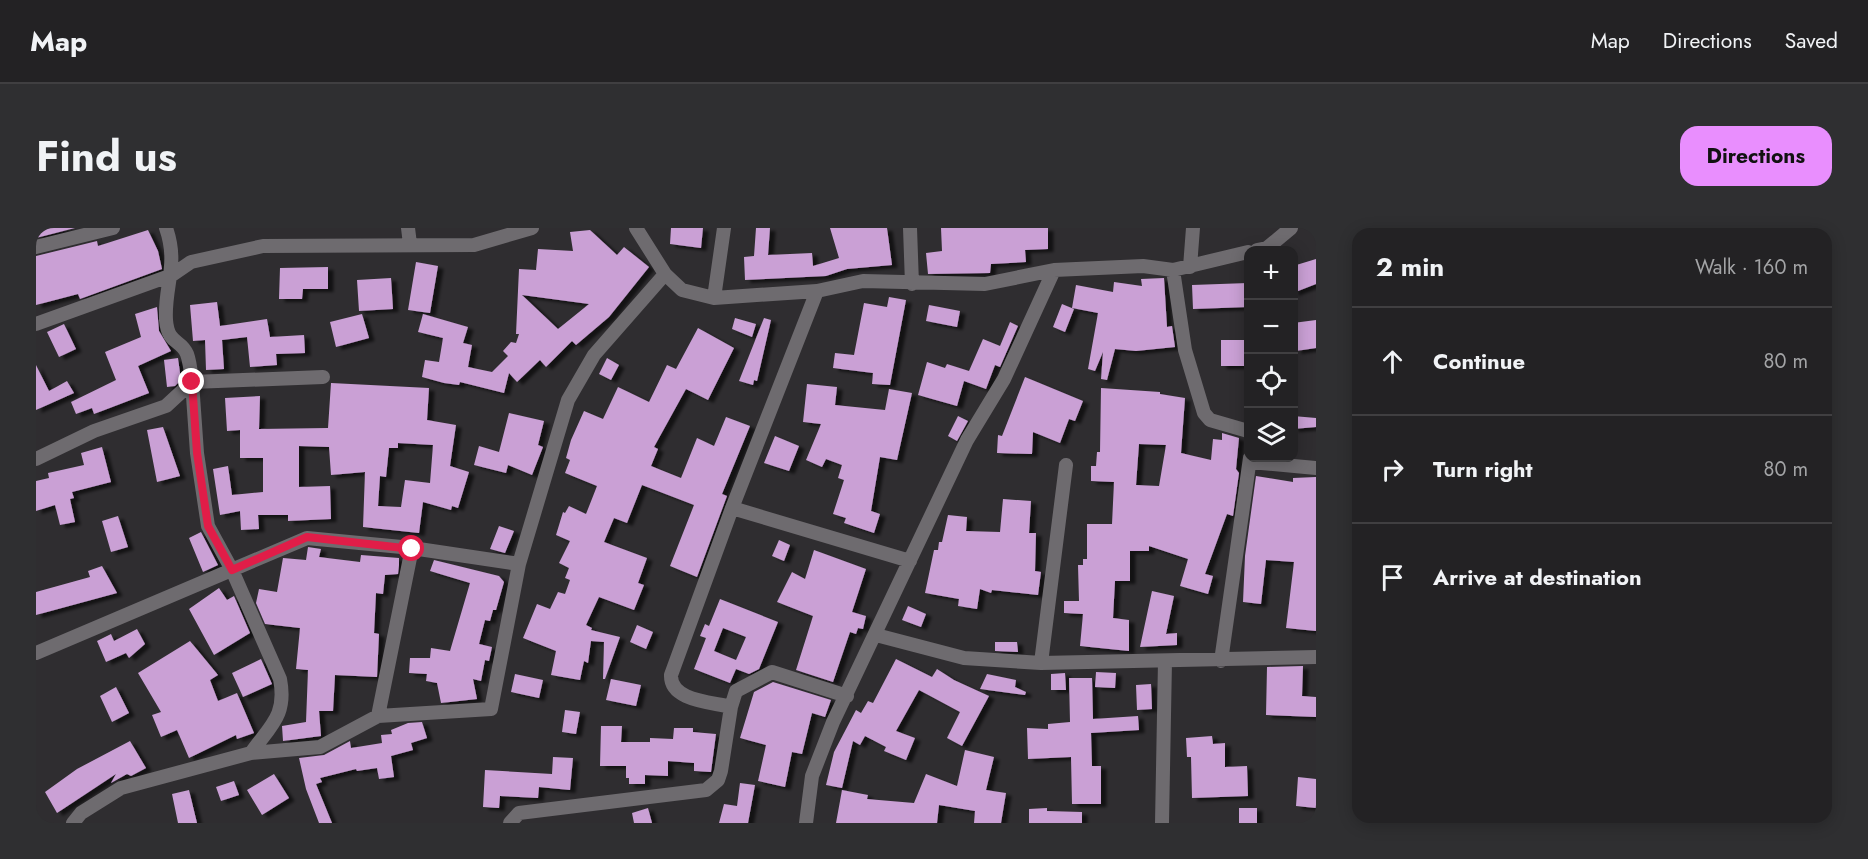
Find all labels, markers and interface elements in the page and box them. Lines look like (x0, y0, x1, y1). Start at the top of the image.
text: Map (30, 21, 87, 62)
text: Map (1591, 26, 1630, 56)
text: Directions (1663, 26, 1752, 56)
text: Saved (1785, 26, 1838, 56)
text: Find us (36, 126, 177, 187)
button: Directions (1680, 126, 1832, 186)
map controls (1244, 246, 1298, 462)
button: + (1244, 246, 1298, 300)
text: 2 min (1376, 248, 1444, 286)
text: Walk · 160 m (1695, 253, 1808, 282)
button: − (1244, 300, 1298, 354)
icon: ahead (1376, 345, 1409, 378)
text: Continue (1433, 345, 1525, 377)
text: 80 m (1763, 347, 1808, 376)
button: locate (1244, 354, 1298, 408)
route end (178, 368, 204, 394)
button: layers (1244, 408, 1298, 462)
icon: right (1376, 453, 1409, 486)
text: Turn right (1433, 453, 1533, 485)
text: 80 m (1763, 455, 1808, 484)
route start (398, 535, 424, 561)
icon: arrive (1376, 561, 1409, 594)
text: Arrive at destination (1433, 561, 1642, 593)

